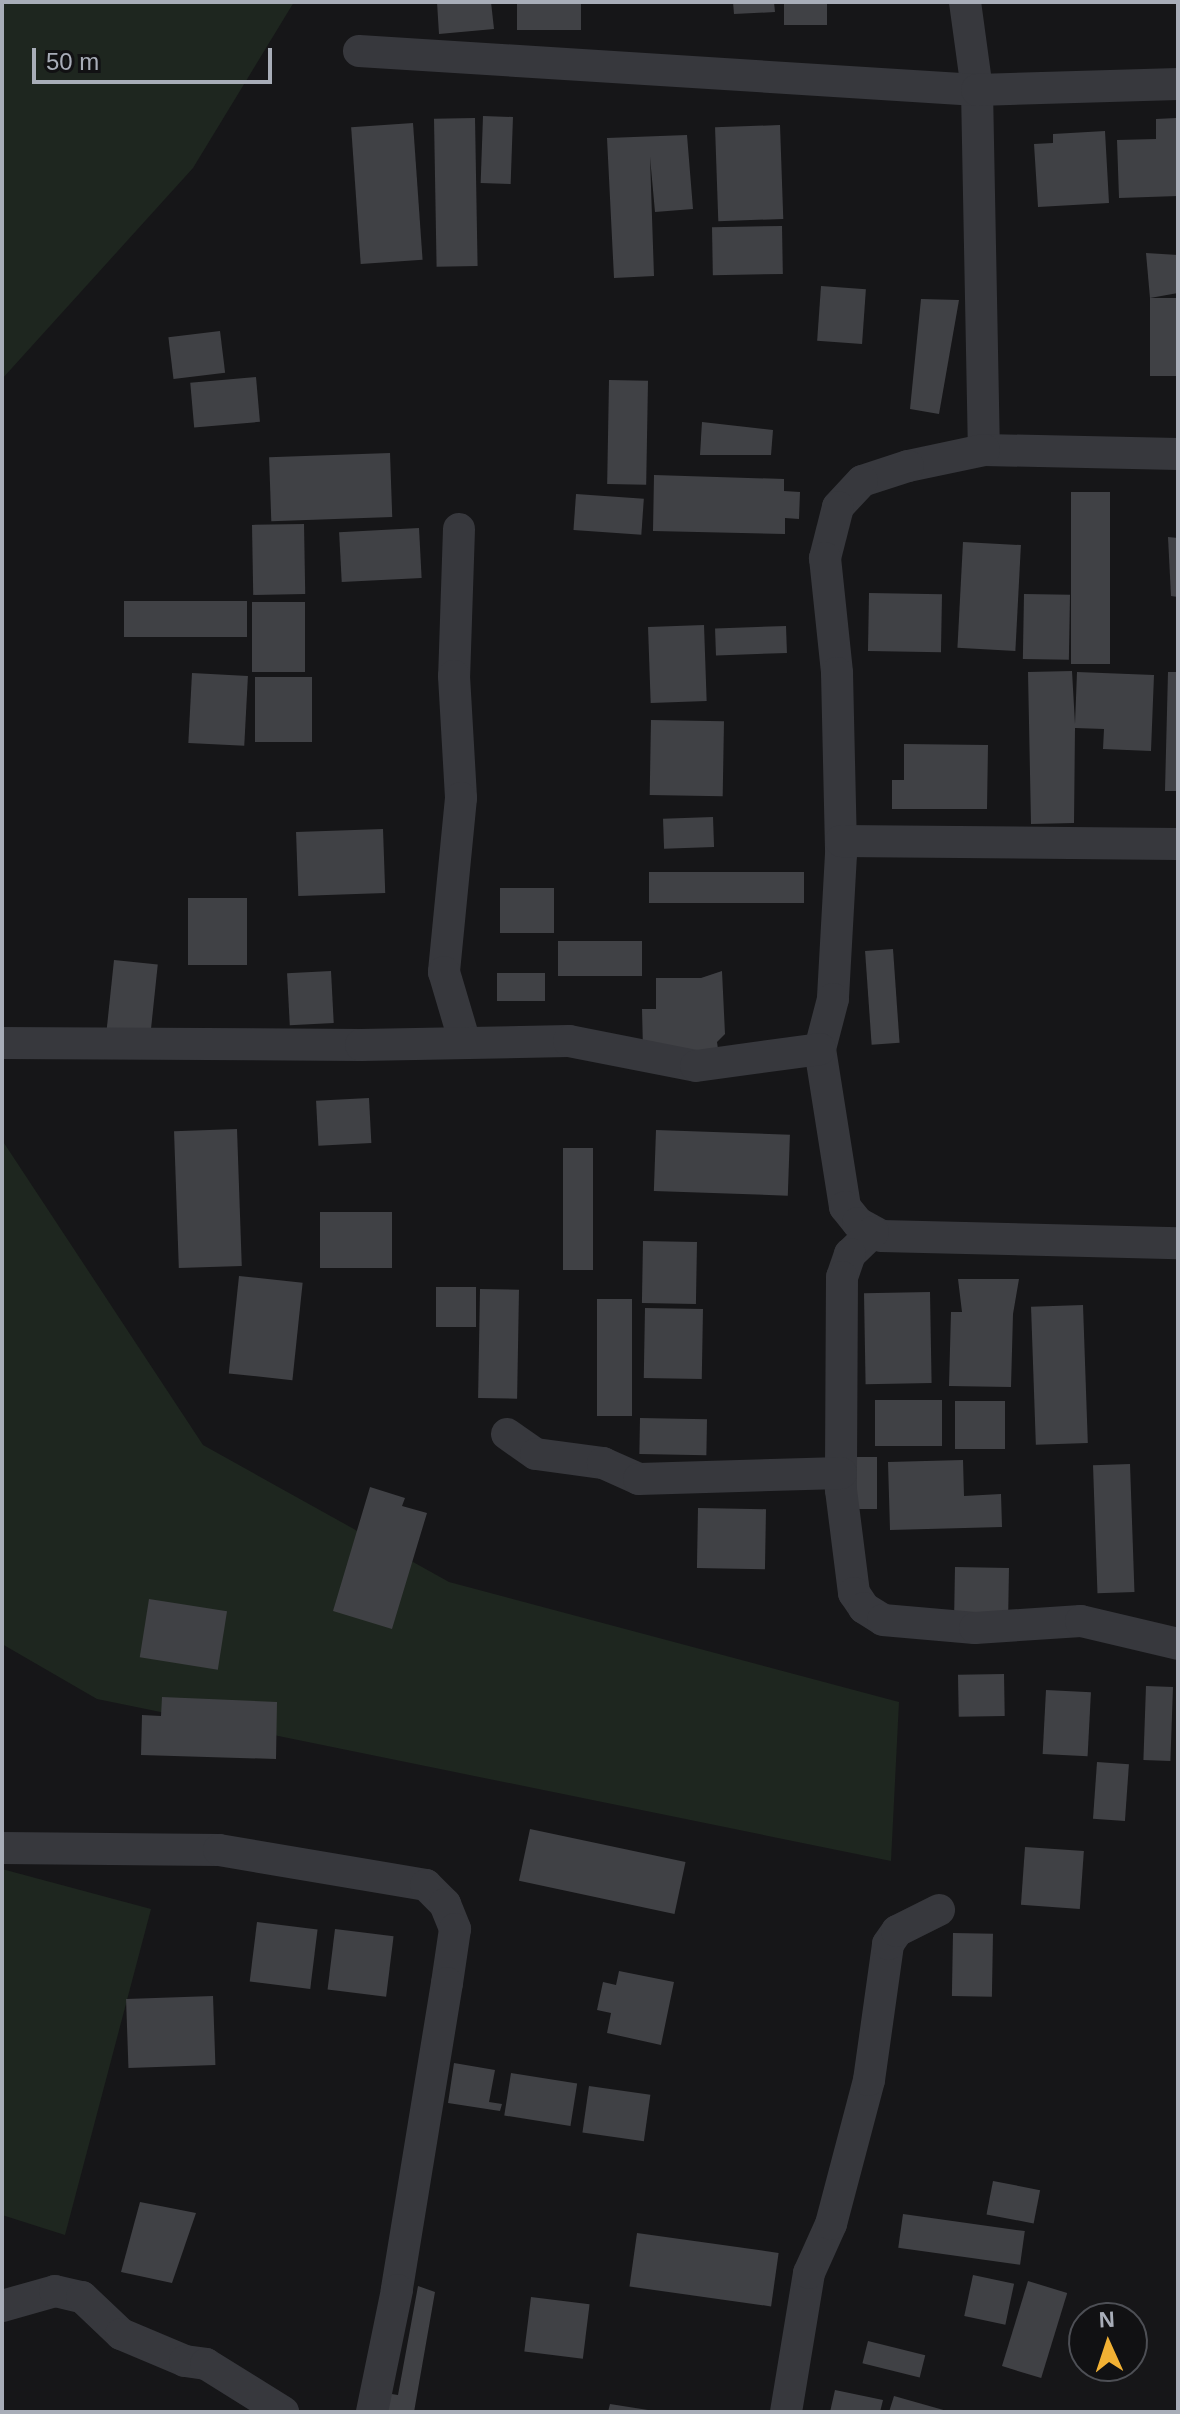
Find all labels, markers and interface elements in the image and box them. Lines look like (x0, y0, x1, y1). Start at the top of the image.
scale bar (36, 32, 276, 82)
text: 50 m (46, 48, 99, 75)
north arrow (1068, 2302, 1148, 2382)
text: N (1098, 2307, 1115, 2332)

